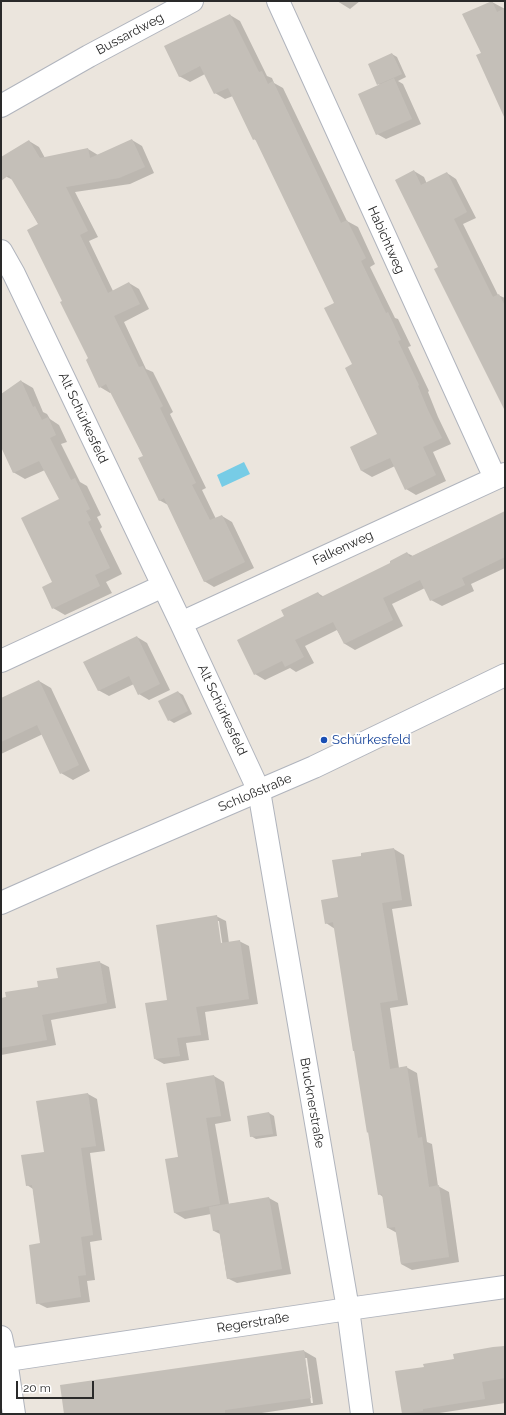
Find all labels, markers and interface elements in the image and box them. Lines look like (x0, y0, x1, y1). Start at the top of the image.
street label: Bussardweg (93, 10, 167, 58)
street label: Habichtweg (364, 204, 408, 276)
street label: Alt Schürkesfeld (55, 370, 111, 466)
street label: Falkenweg (310, 527, 376, 569)
street label: Alt Schürkesfeld (194, 662, 250, 758)
place label: Schürkesfeld (332, 732, 411, 748)
marker: Schürkesfeld (319, 735, 329, 745)
street label: Schloßstraße (216, 771, 294, 815)
street label: Brucknerstraße (296, 1056, 328, 1150)
street label: Regerstraße (216, 1310, 290, 1336)
scale bar (18, 1373, 96, 1399)
text: 20 m (23, 1381, 51, 1395)

